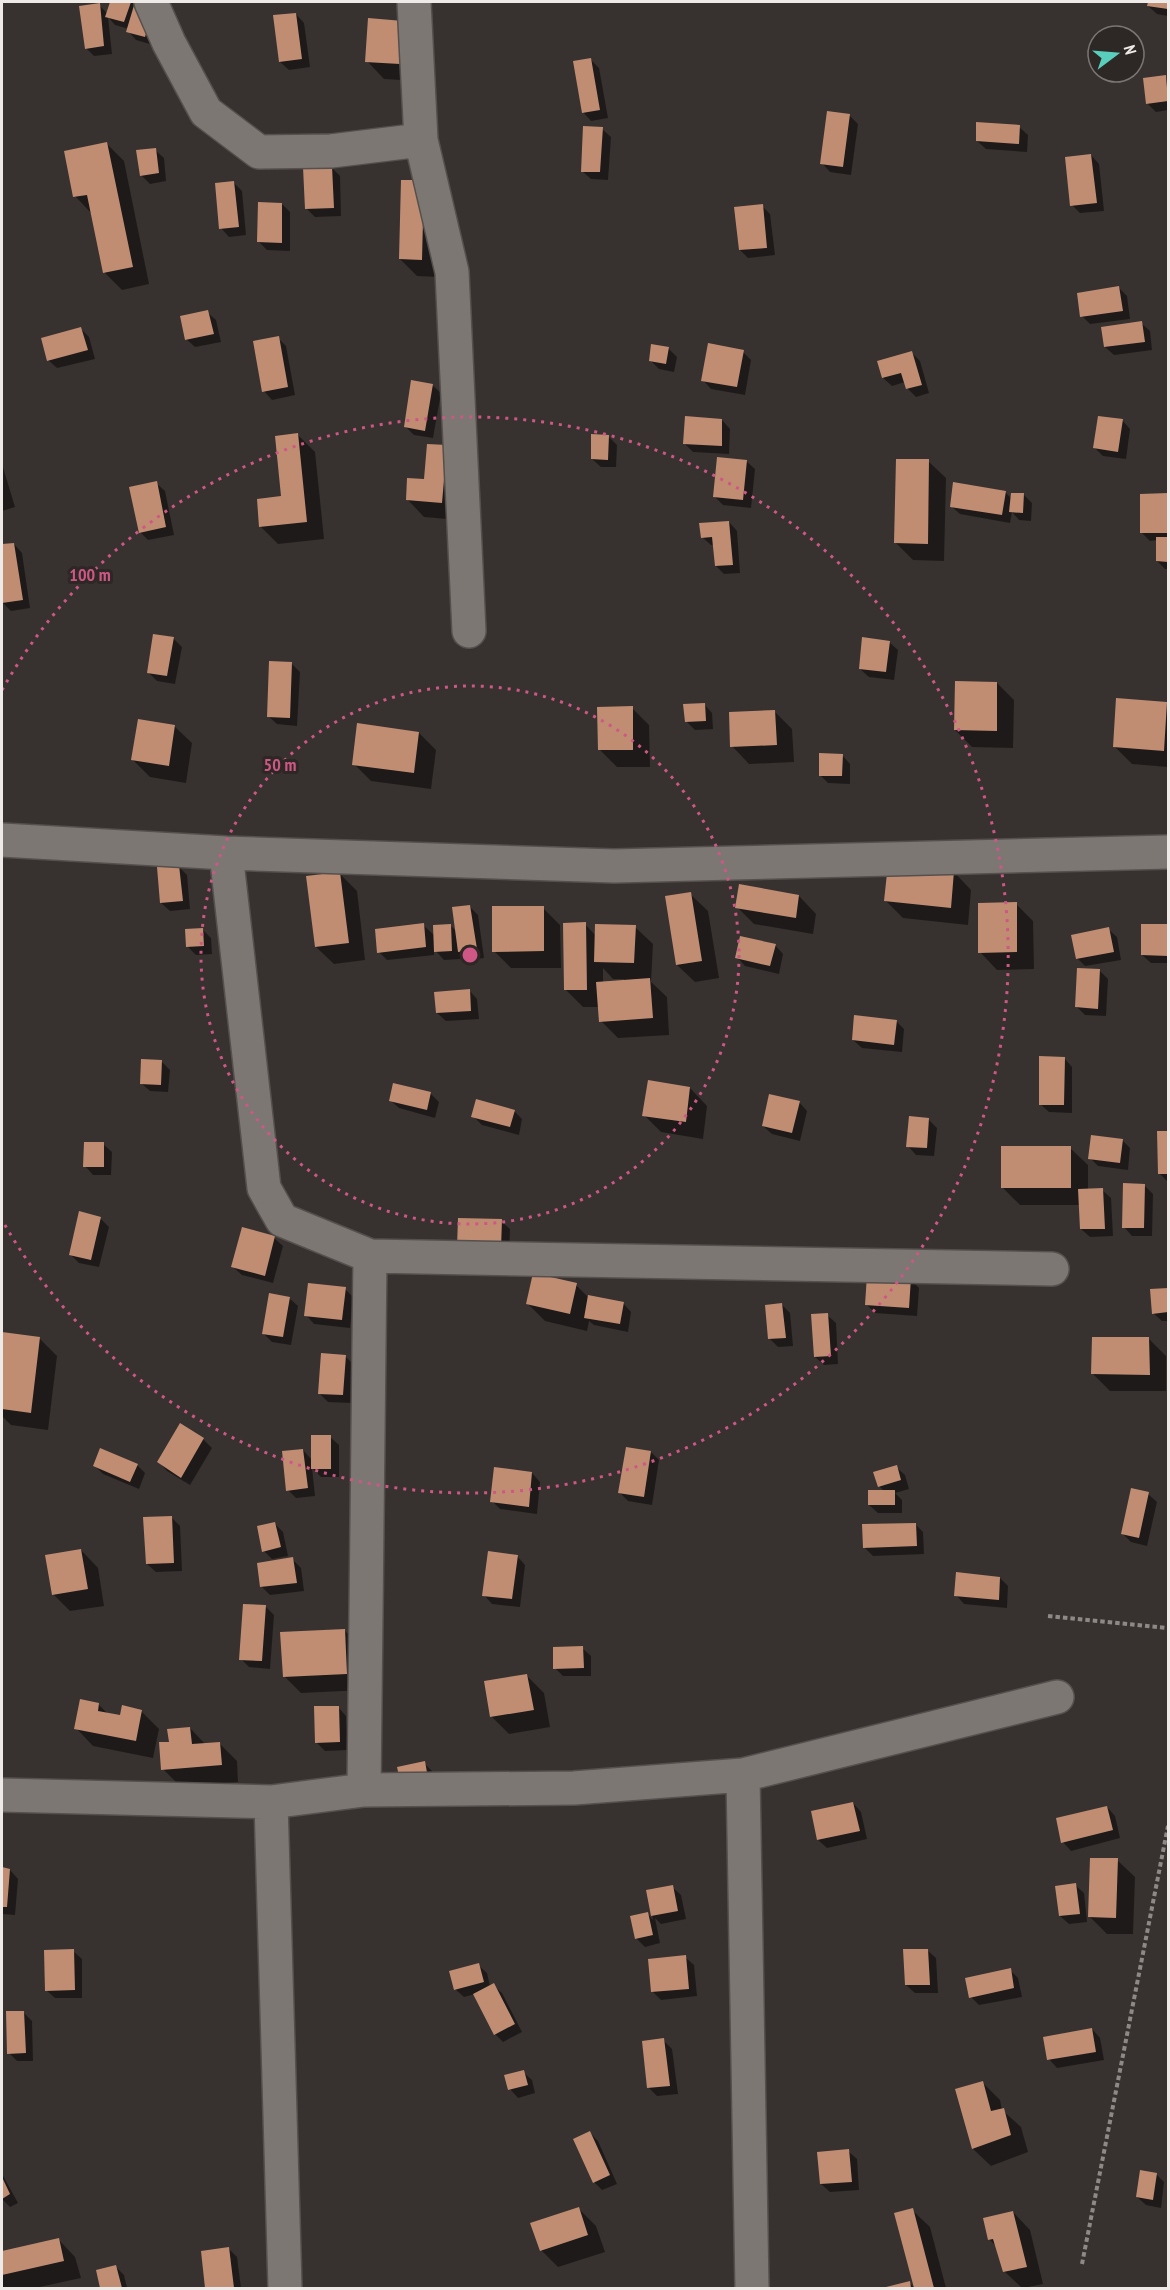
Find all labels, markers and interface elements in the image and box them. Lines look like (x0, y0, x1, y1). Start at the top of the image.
north arrow (1086, 24, 1146, 84)
text: N (1120, 43, 1141, 57)
text: 100 m (69, 563, 111, 586)
text: 50 m (264, 753, 296, 776)
centre of rings (460, 945, 480, 965)

